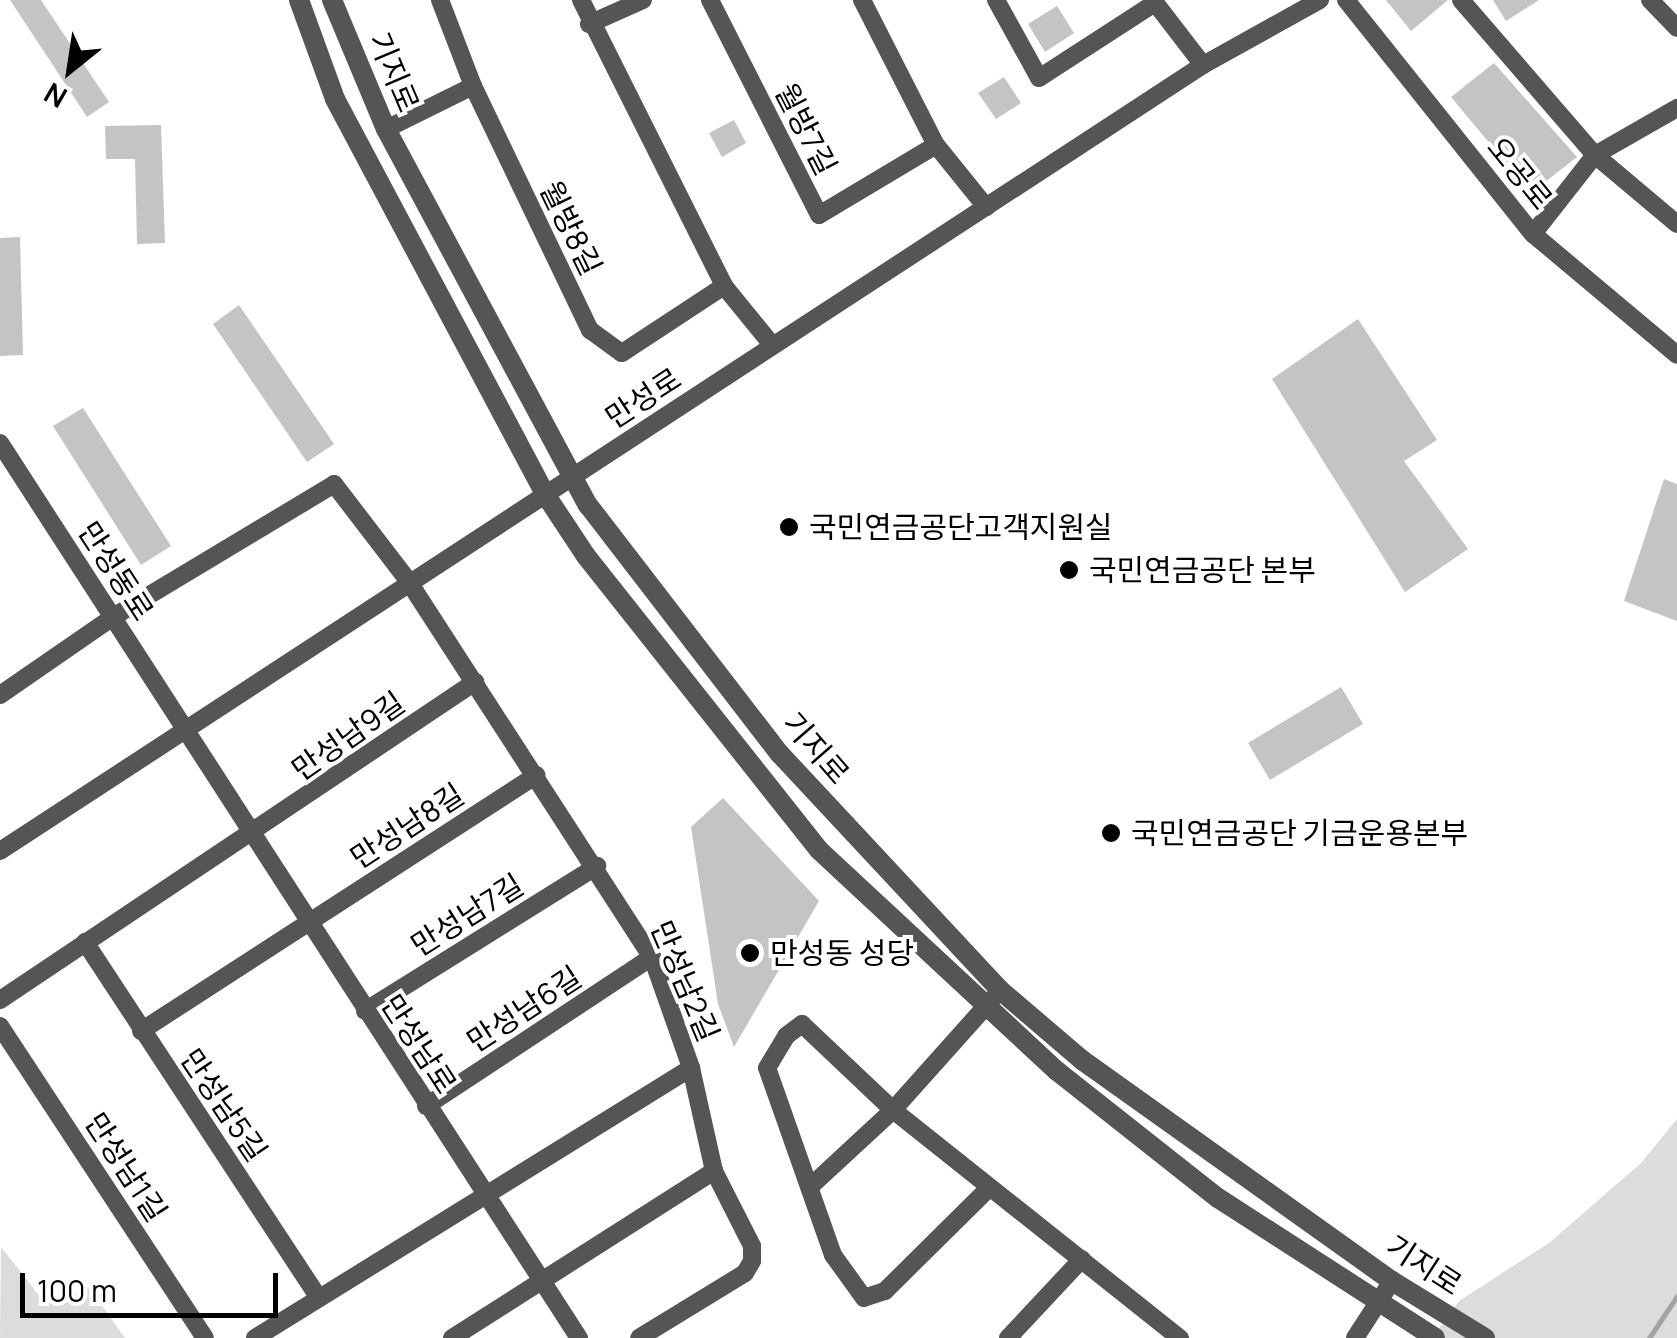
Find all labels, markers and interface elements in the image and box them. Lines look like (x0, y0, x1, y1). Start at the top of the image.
north arrow (20, 20, 120, 120)
street label: 기지로 (361, 27, 427, 117)
text: N (37, 75, 73, 117)
street label: 월방7길 (768, 77, 844, 181)
street label: 오공로 (1480, 129, 1560, 217)
street label: 월방8길 (533, 175, 609, 281)
street label: 만성로 (598, 360, 688, 436)
place label: 국민연금공단고객지원실 (809, 509, 1113, 545)
street label: 만성동로 (71, 515, 161, 627)
marker: 국민연금공단고객지원실 (778, 516, 800, 538)
place label: 국민연금공단 본부 (1089, 552, 1316, 588)
marker: 국민연금공단 본부 (1058, 559, 1080, 581)
street label: 만성남9길 (285, 684, 411, 788)
street label: 기지로 (775, 705, 857, 791)
street label: 만성남8길 (344, 776, 470, 876)
place label: 국민연금공단 기금운용본부 (1131, 815, 1468, 851)
marker: 국민연금공단 기금운용본부 (1100, 822, 1122, 844)
street label: 만성남7길 (404, 866, 530, 964)
street label: 만성남2길 (644, 915, 726, 1047)
place label: 만성동 성당 (770, 935, 914, 971)
marker: 만성동 성당 (739, 942, 761, 964)
street label: 만성남6길 (460, 959, 588, 1059)
street label: 만성남로 (374, 988, 464, 1100)
street label: 만성남5길 (173, 1042, 275, 1168)
street label: 만성남1길 (78, 1106, 174, 1228)
street label: 기지로 (1379, 1227, 1469, 1303)
scale bar (25, 1253, 282, 1315)
text: 100 m (37, 1270, 117, 1311)

